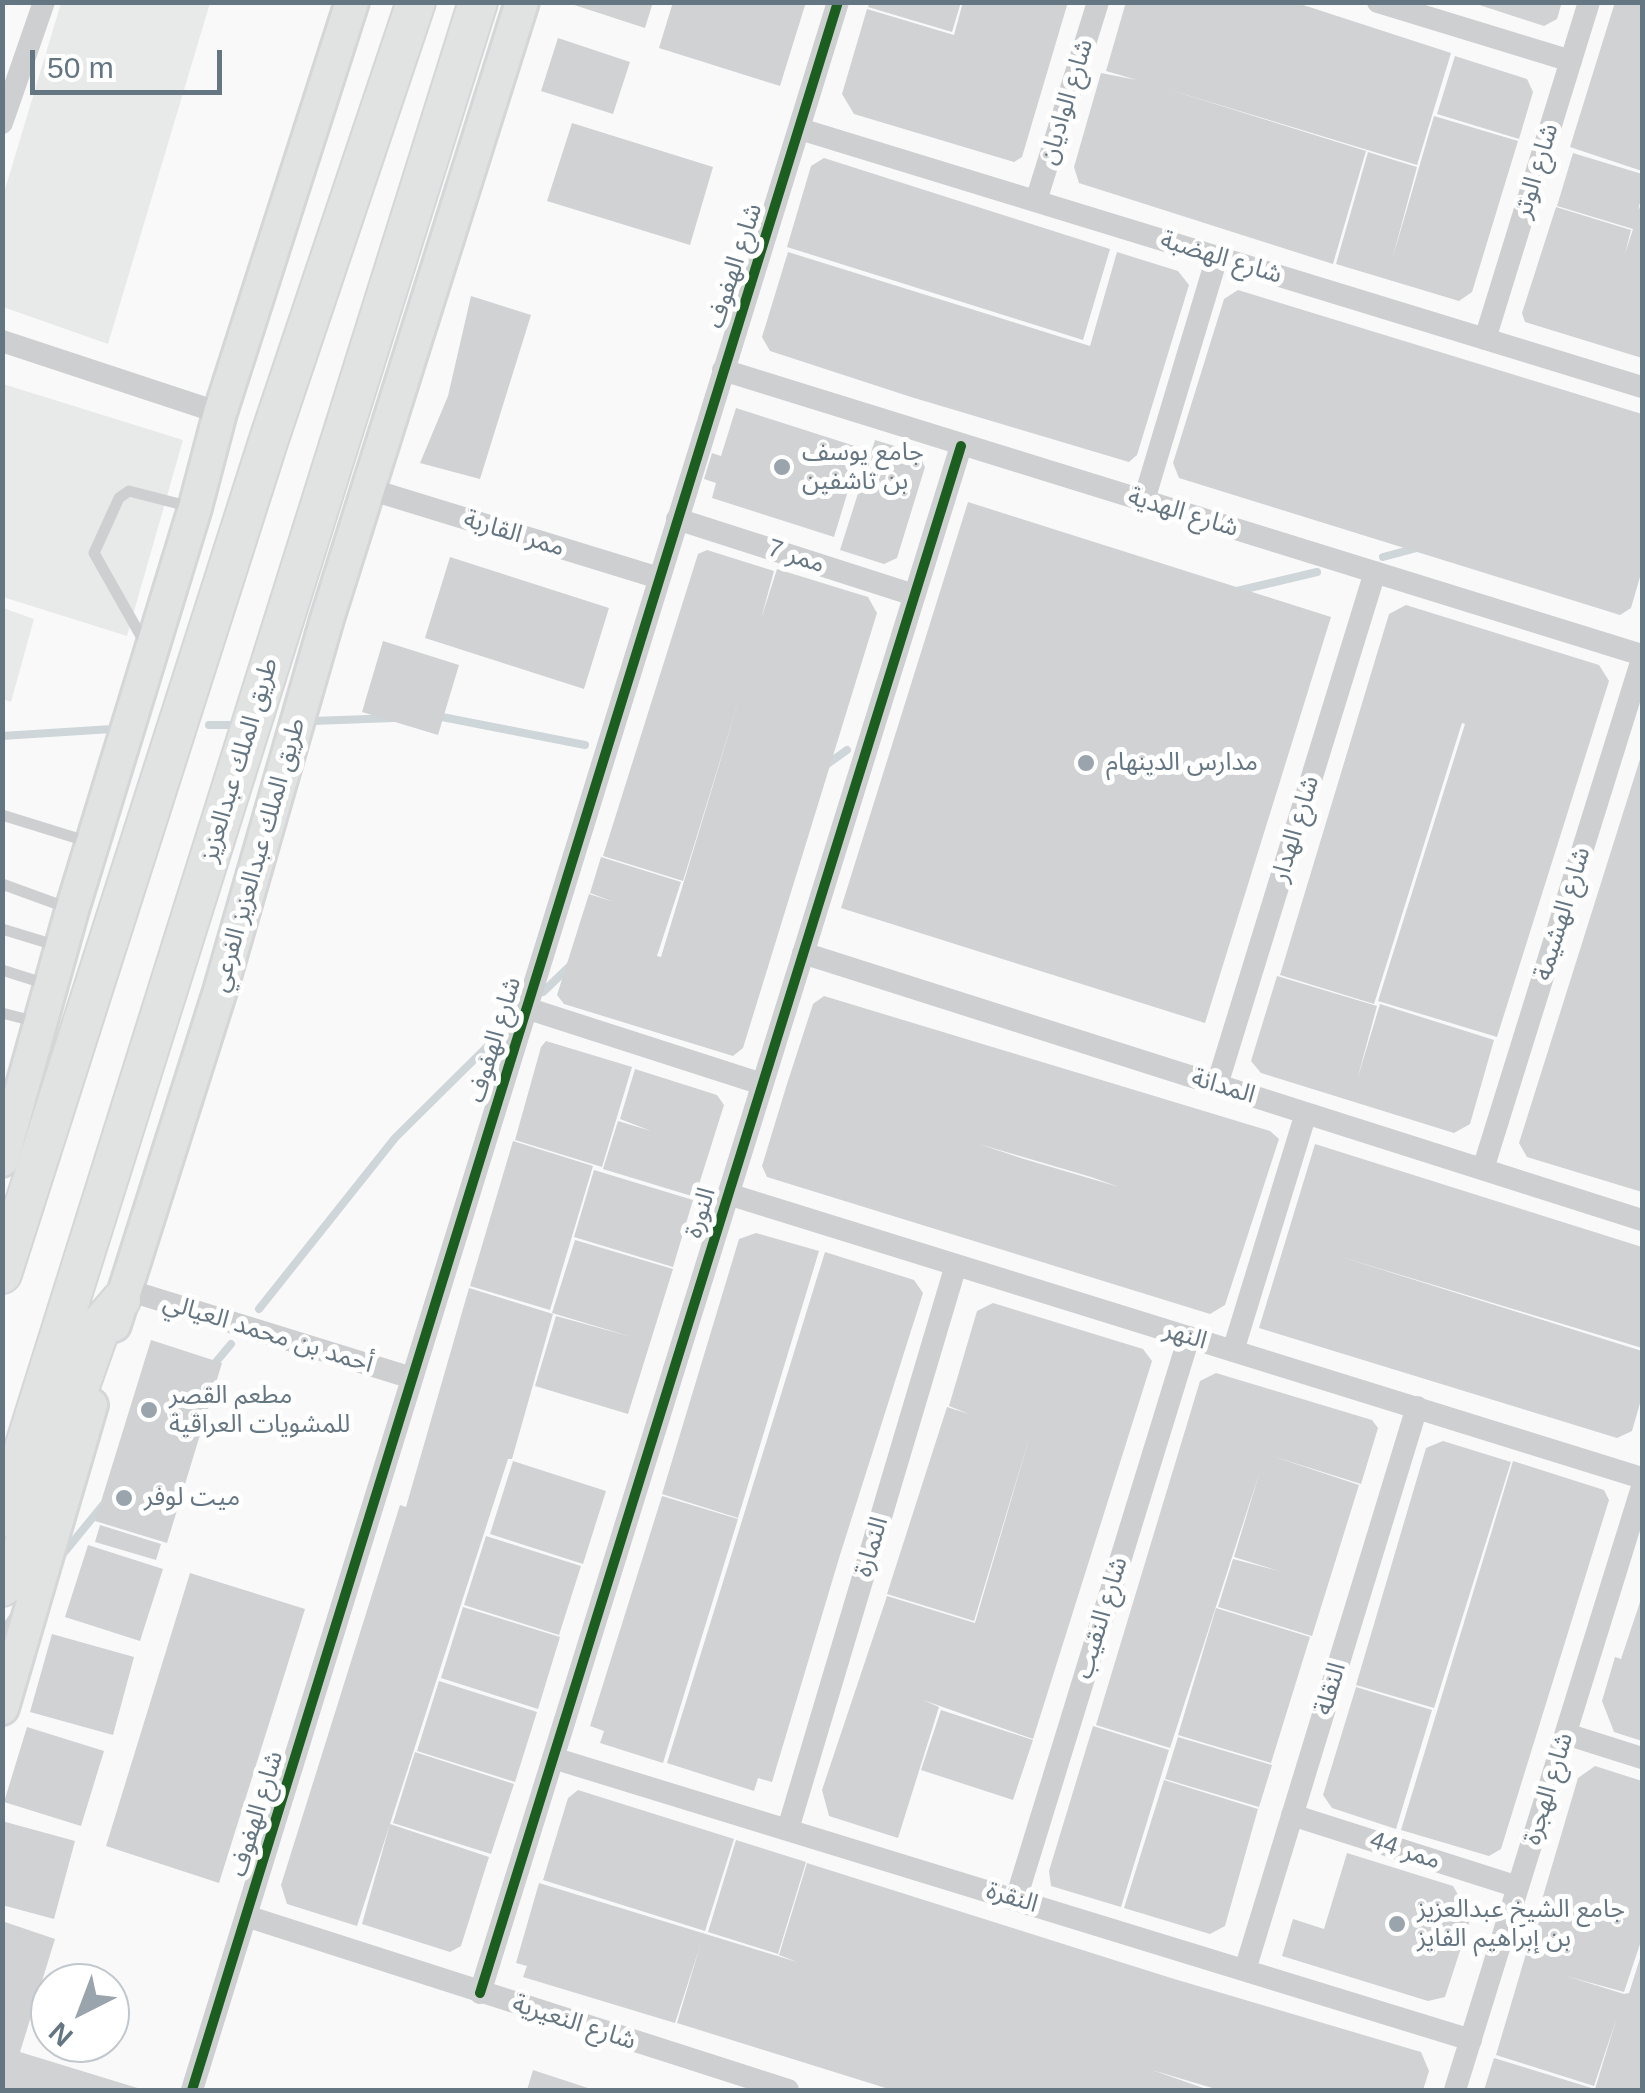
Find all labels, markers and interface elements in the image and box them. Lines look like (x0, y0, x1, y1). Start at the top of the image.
scale bar (35, 30, 228, 92)
street label: شارع الواديان (1034, 36, 1100, 168)
text: 50 m (47, 51, 114, 84)
street label: شارع الوتر (1508, 120, 1566, 222)
street label: شارع الهفوف (701, 200, 769, 332)
street label: شارع الهضبة (1157, 225, 1285, 291)
place label: جامع يوسف بن تاشفين (802, 438, 924, 497)
marker: جامع يوسف بن تاشفين (771, 456, 793, 478)
street label: شارع الهدية (1124, 482, 1242, 544)
street label: ممر القاربة (460, 504, 568, 564)
street label: ممر 7 (764, 534, 828, 580)
street label: طريق الملك عبدالعزيز (195, 654, 285, 866)
street label: طريق الملك عبدالعزيز الفرعي (206, 715, 312, 995)
place label: مدارس الدينهام (1106, 748, 1258, 778)
marker: مدارس الدينهام (1075, 752, 1097, 774)
street label: شارع الهدار (1266, 772, 1326, 886)
street label: شارع الهشيمة (1528, 844, 1598, 984)
street label: شارع الهفوف (462, 974, 528, 1106)
street label: المدانة (1188, 1063, 1258, 1111)
street label: النورة (679, 1184, 723, 1242)
street label: أحمد بن محمد العيالي (159, 1288, 377, 1380)
street label: النهر (1160, 1315, 1210, 1357)
place label: مطعم القصر للمشويات العراقية (169, 1381, 350, 1440)
marker: مطعم القصر للمشويات العراقية (138, 1399, 160, 1421)
place label: ميت لوفر (144, 1483, 240, 1513)
marker: ميت لوفر (113, 1487, 135, 1509)
street label: النمارة (849, 1513, 895, 1581)
street label: شارع النقيب (1069, 1554, 1135, 1682)
street label: النقلة (1309, 1659, 1353, 1719)
street label: شارع الهجرة (1518, 1729, 1580, 1849)
street label: شارع الهفوف (224, 1748, 290, 1880)
street label: ممر 44 (1366, 1826, 1444, 1876)
street label: النقرة (983, 1876, 1041, 1920)
place label: جامع الشيخ عبدالعزيز بن إبراهيم الفايز (1417, 1895, 1625, 1954)
marker: جامع الشيخ عبدالعزيز بن إبراهيم الفايز (1386, 1913, 1408, 1935)
north arrow (30, 1963, 130, 2063)
street label: شارع النعيرية (509, 1989, 639, 2057)
text: N (43, 2016, 79, 2052)

